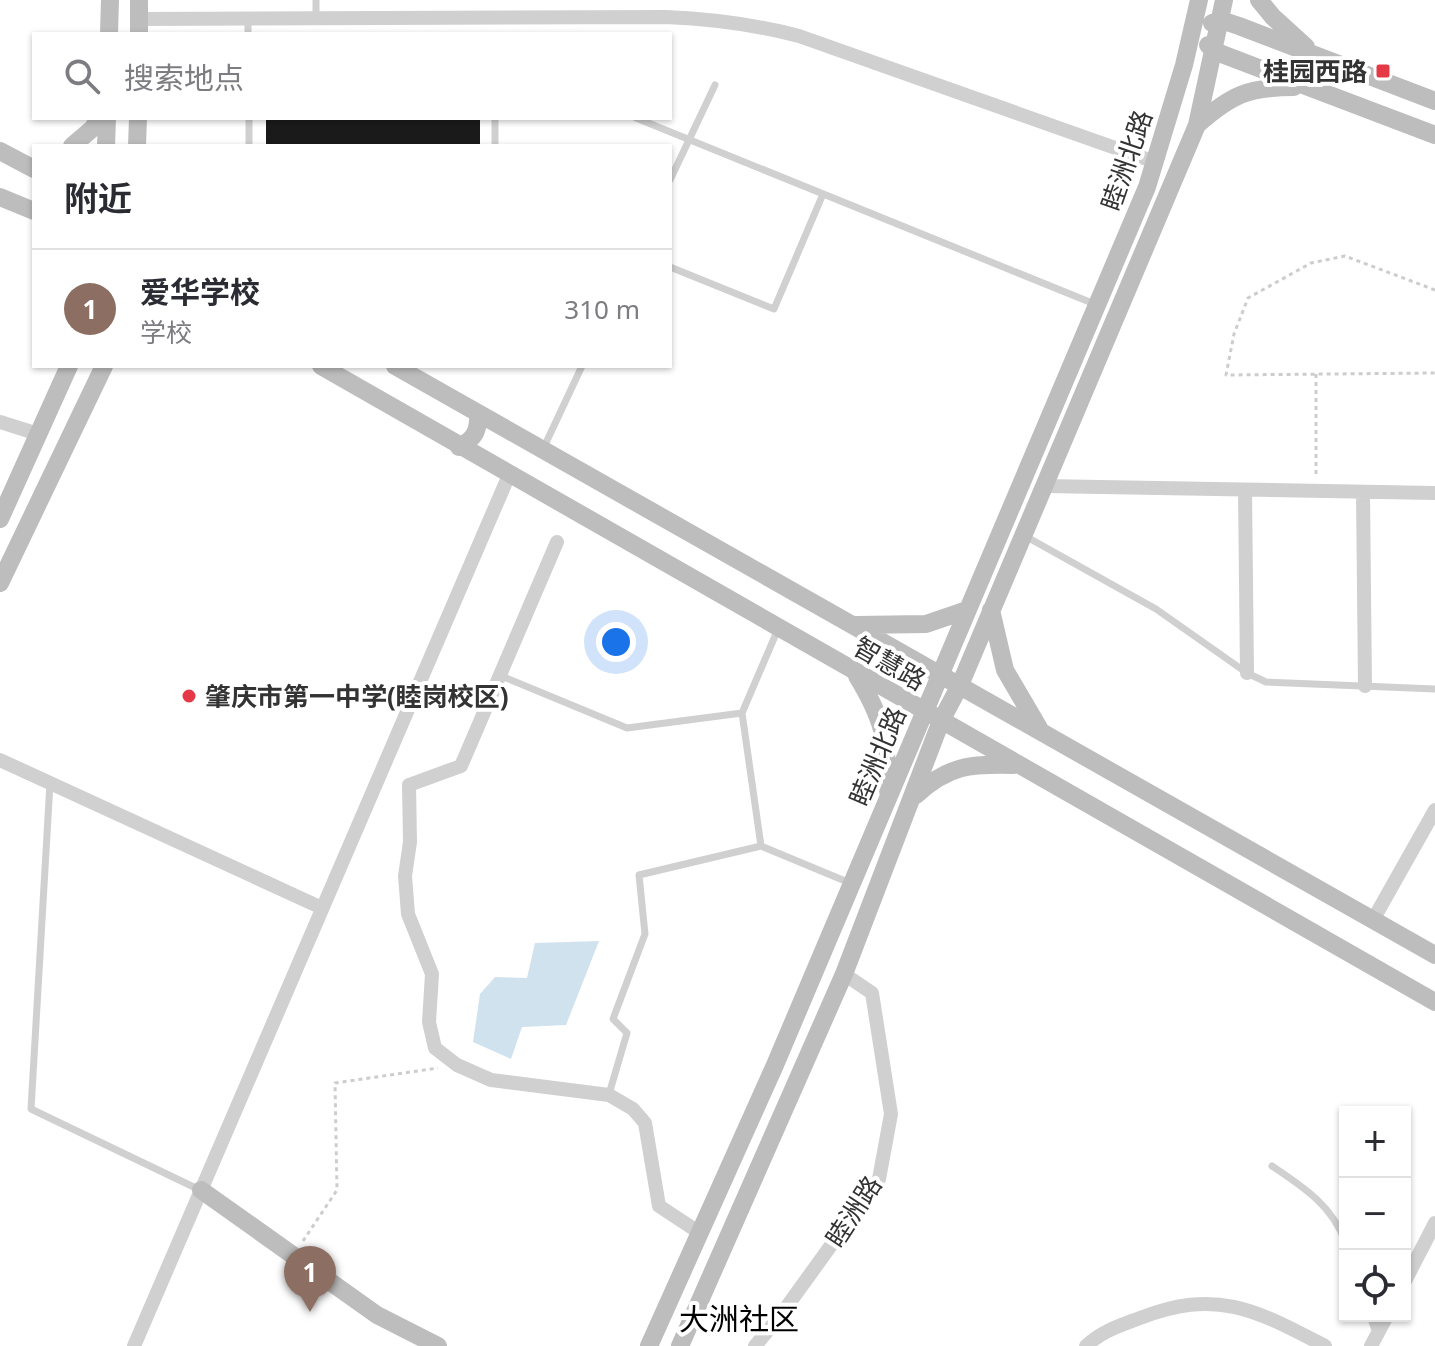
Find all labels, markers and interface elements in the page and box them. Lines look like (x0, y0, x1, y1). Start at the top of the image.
search box (32, 32, 672, 120)
place label: 桂园西路 (1263, 53, 1367, 89)
icon: search (60, 54, 104, 98)
text: 搜索地点 (124, 57, 244, 98)
marker: 桂园西路 (1374, 62, 1392, 80)
street label: 睦洲北路 (1092, 105, 1160, 215)
text: 附近 (64, 175, 132, 221)
text: 爱华学校 (140, 271, 260, 312)
text: 1 (83, 291, 97, 327)
text: 310 m (564, 291, 640, 327)
text: 学校 (140, 314, 192, 350)
your location (596, 622, 636, 662)
street label: 智慧路 (847, 628, 933, 698)
place label: 肇庆市第一中学(睦岗校区) (205, 678, 509, 714)
marker: 肇庆市第一中学(睦岗校区) (180, 687, 198, 705)
street label: 睦洲北路 (840, 701, 914, 811)
map controls (1339, 1106, 1411, 1322)
button: + (1339, 1106, 1411, 1178)
street label: 睦洲路 (817, 1168, 889, 1254)
button: − (1339, 1178, 1411, 1250)
pin: 1 (284, 1246, 336, 1312)
button: locate (1339, 1250, 1411, 1322)
district label: 大洲社区 (679, 1298, 799, 1339)

